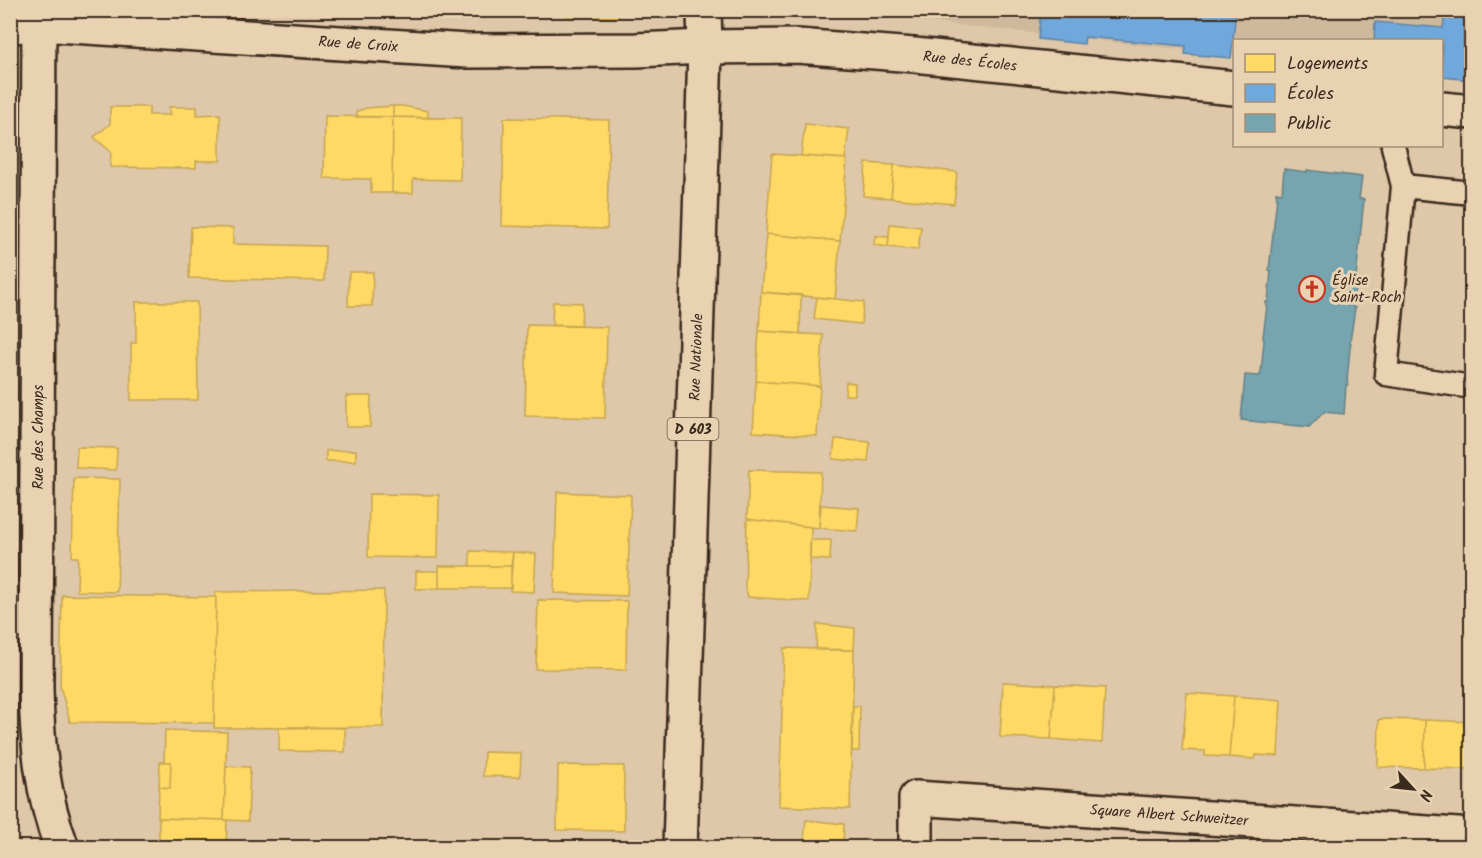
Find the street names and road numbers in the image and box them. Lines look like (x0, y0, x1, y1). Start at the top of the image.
street label: Rue de Croix (317, 30, 399, 60)
street label: Rue des Écoles (922, 45, 1019, 79)
street label: Rue Nationale (683, 313, 711, 401)
street label: Rue des Champs (27, 384, 51, 489)
road number: D 603 (668, 418, 718, 440)
street label: Square Albert Schweitzer (1089, 798, 1250, 834)

